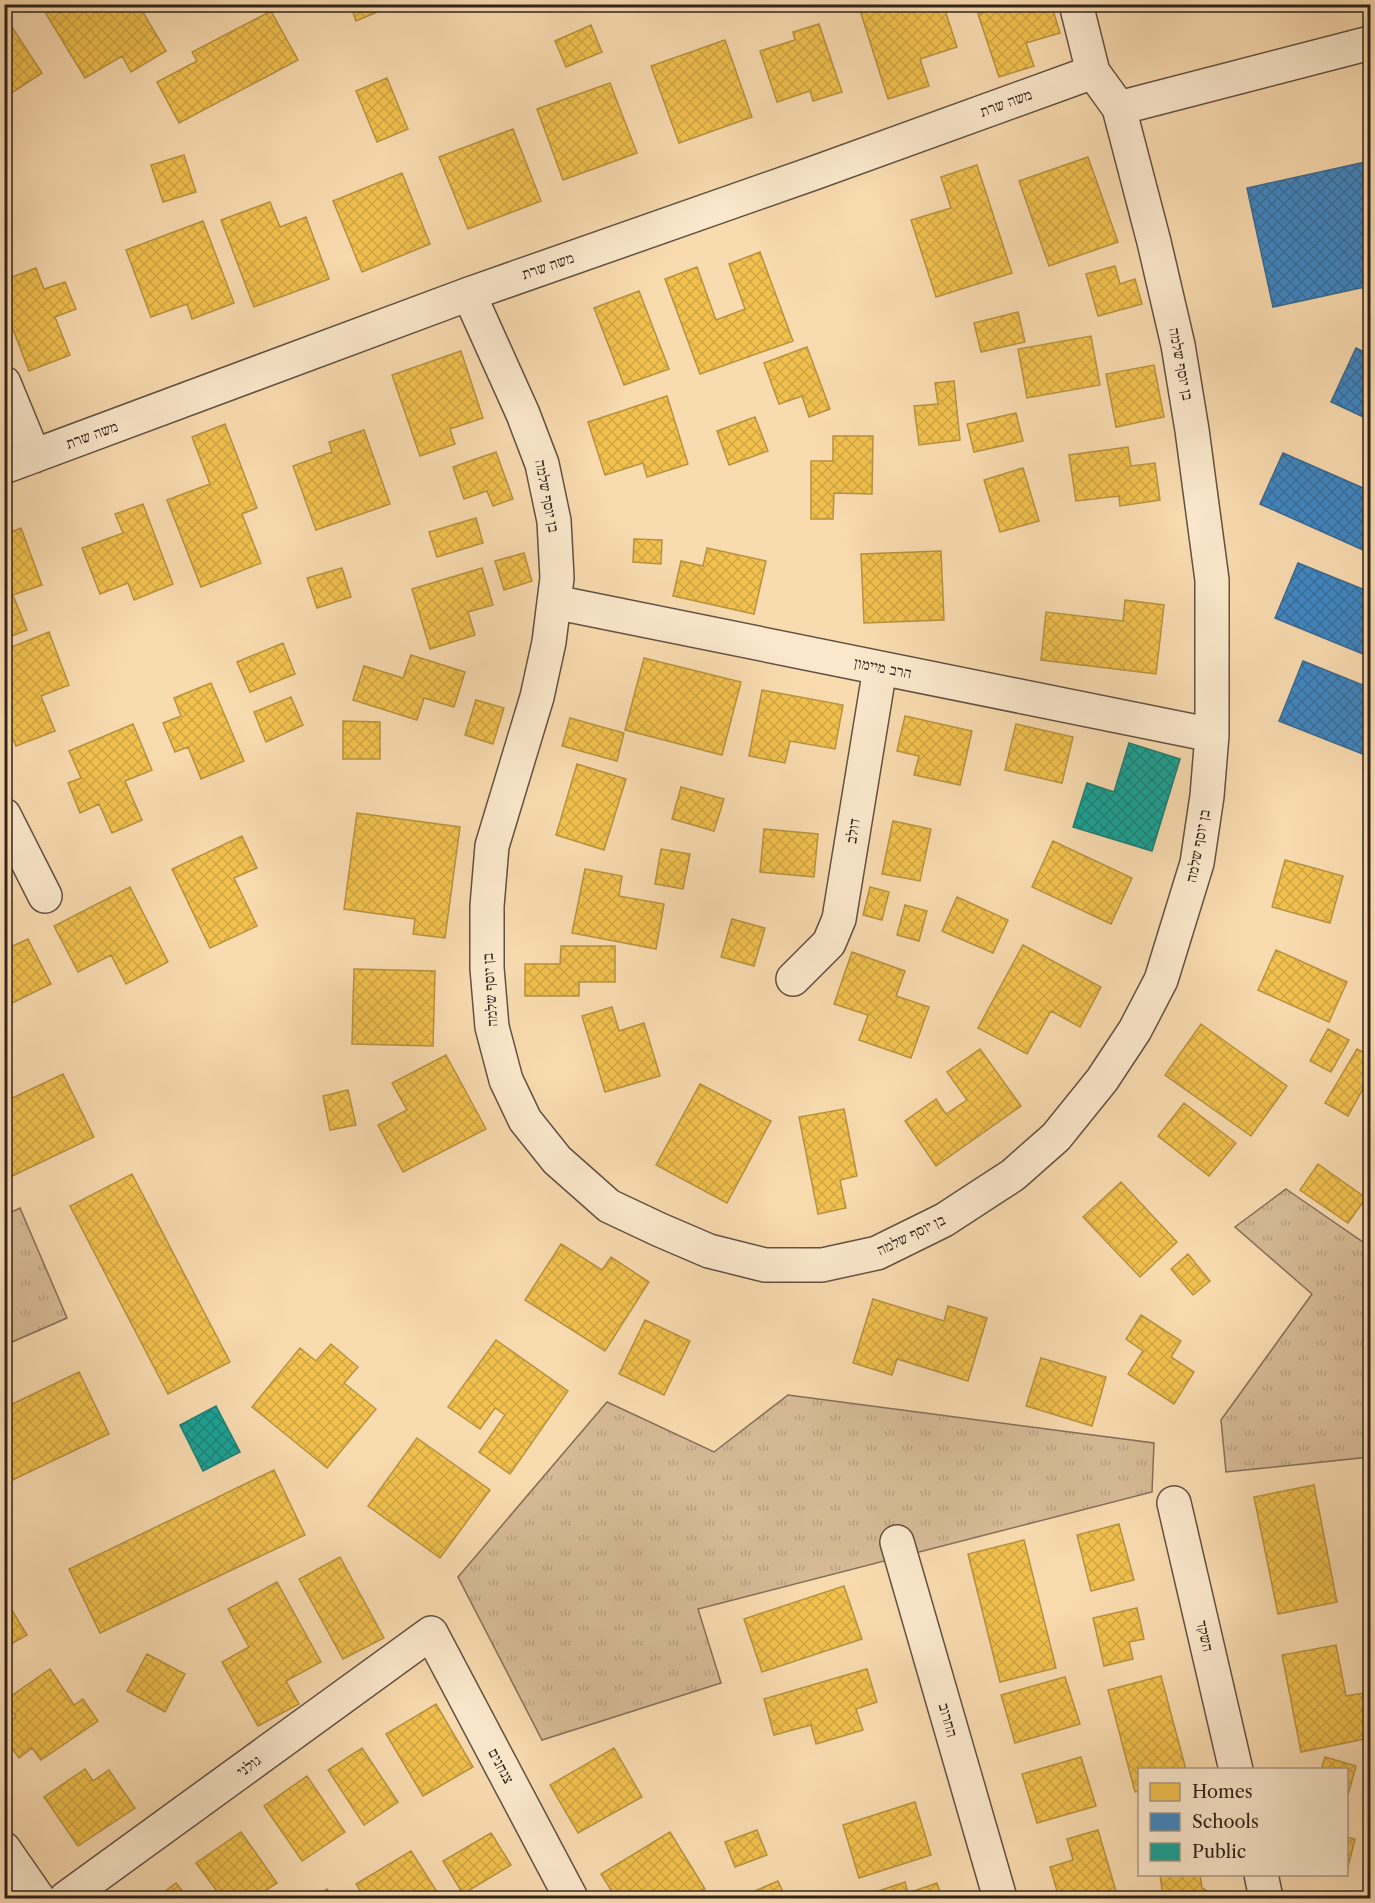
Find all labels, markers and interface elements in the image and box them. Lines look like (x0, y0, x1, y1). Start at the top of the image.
street label: משה שרת (977, 84, 1034, 121)
street label: משה שרת (519, 248, 576, 283)
street label: בן יוסף שלמה (1165, 326, 1198, 402)
street label: משה שרת (63, 416, 120, 453)
street label: בן יוסף שלמה (531, 458, 564, 534)
street label: הרב מיימון (853, 653, 913, 682)
street label: בן יוסף שלמה (1181, 808, 1214, 884)
street label: דולב (841, 817, 864, 845)
street label: בן יוסף שלמה (477, 953, 502, 1028)
street label: בן יוסף שלמה (873, 1210, 948, 1259)
street label: השקד (1193, 1618, 1218, 1653)
street label: החרוב (935, 1701, 962, 1739)
street label: צנחנים (484, 1745, 519, 1787)
street label: גולני (233, 1750, 265, 1781)
legend (1138, 1768, 1348, 1876)
text: Homes (1192, 1781, 1253, 1803)
text: Schools (1192, 1811, 1259, 1833)
text: Public (1192, 1841, 1246, 1863)

